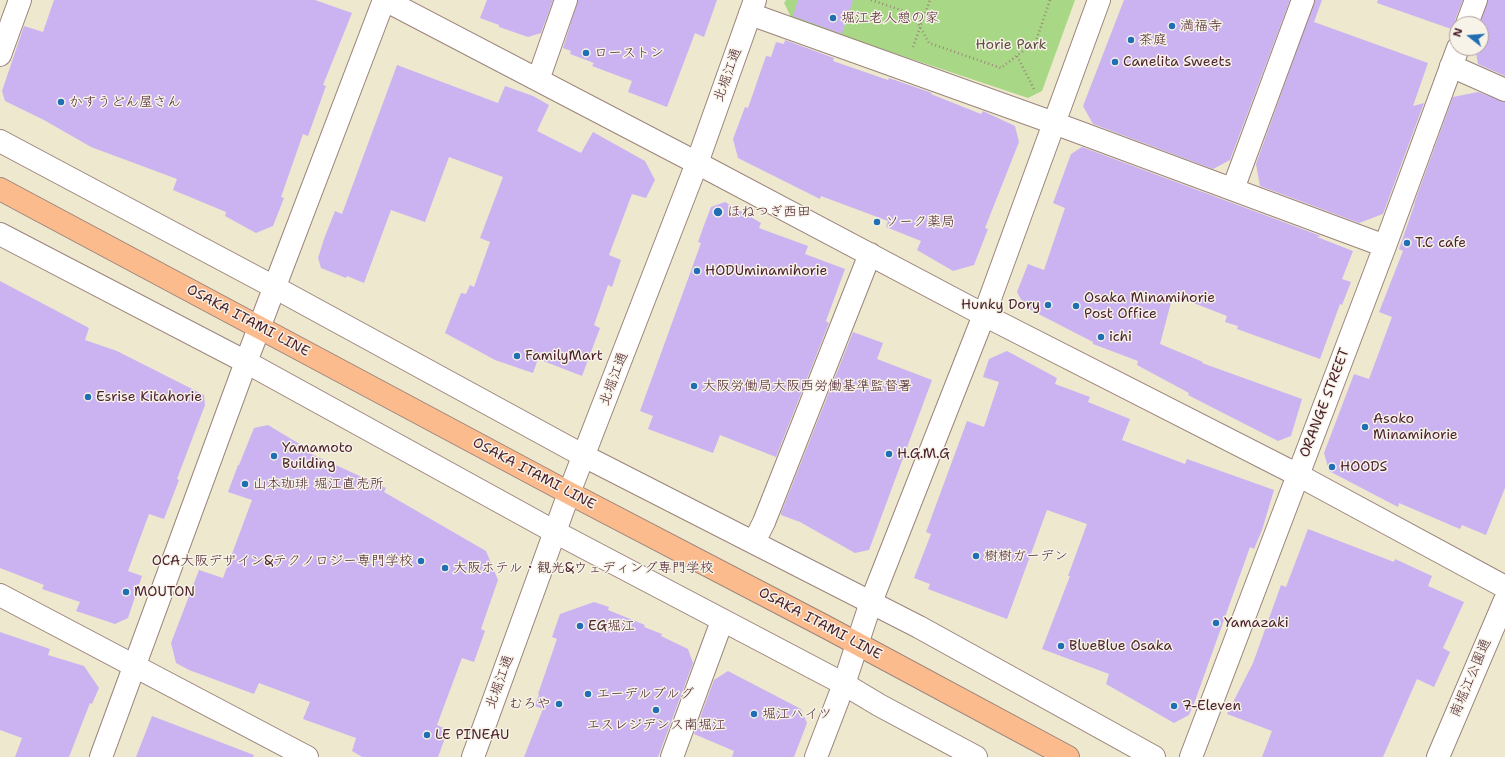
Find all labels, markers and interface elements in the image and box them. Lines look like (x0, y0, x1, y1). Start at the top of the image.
place label: 堀江老人憩の家 (841, 10, 939, 26)
marker: 堀江老人憩の家 (828, 13, 838, 23)
north arrow (1449, 16, 1489, 56)
place label: 満福寺 (1180, 18, 1222, 34)
marker: 満福寺 (1167, 21, 1177, 31)
text: N (1450, 26, 1466, 39)
place label: 茶庭 (1139, 32, 1167, 48)
marker: 茶庭 (1126, 35, 1136, 45)
park label: Horie Park (975, 37, 1047, 53)
place label: ローストン (594, 45, 664, 61)
street label: 北堀江通 (711, 46, 745, 104)
marker: ローストン (581, 48, 591, 58)
place label: Canelita Sweets (1123, 54, 1231, 70)
marker: Canelita Sweets (1110, 57, 1120, 67)
place label: かすうどん屋さん (69, 94, 181, 110)
marker: かすうどん屋さん (56, 97, 66, 107)
place label: ほねつぎ西田 (727, 204, 811, 220)
marker: ほねつぎ西田 (712, 206, 724, 218)
place label: ソーク薬局 (885, 214, 955, 230)
marker: ソーク薬局 (872, 217, 882, 227)
place label: T.C cafe (1415, 235, 1466, 251)
marker: T.C cafe (1402, 238, 1412, 248)
place label: HODUminamihorie (705, 263, 827, 279)
marker: HODUminamihorie (692, 266, 702, 276)
street label: OSAKA ITAMI LINE (184, 281, 312, 361)
place label: Osaka Minamihorie Post Office (1084, 290, 1215, 322)
place label: Hunky Dory (961, 297, 1040, 313)
marker: Hunky Dory (1043, 300, 1053, 310)
marker: Osaka Minamihorie Post Office (1071, 301, 1081, 311)
place label: ichi (1109, 329, 1132, 345)
marker: ichi (1096, 332, 1106, 342)
street label: ORANGE STREET (1296, 346, 1354, 460)
place label: FamilyMart (525, 348, 603, 364)
street label: 北堀江通 (596, 350, 632, 408)
marker: FamilyMart (512, 351, 522, 361)
place label: 大阪労働局大阪西労働基準監督署 (702, 378, 912, 394)
marker: 大阪労働局大阪西労働基準監督署 (689, 381, 699, 391)
place label: Esrise Kitahorie (96, 389, 202, 405)
marker: Esrise Kitahorie (83, 392, 93, 402)
place label: Asoko Minamihorie (1373, 411, 1458, 444)
marker: Asoko Minamihorie (1360, 422, 1370, 432)
street label: OSAKA ITAMI LINE (470, 434, 598, 514)
place label: Yamamoto Building (282, 440, 353, 472)
place label: H.G.M.G (897, 446, 950, 462)
marker: H.G.M.G (884, 449, 894, 459)
marker: Yamamoto Building (269, 451, 279, 461)
place label: HOODS (1340, 459, 1387, 475)
marker: HOODS (1327, 462, 1337, 472)
place label: 山本珈琲 堀江直売所 (253, 476, 384, 492)
marker: 山本珈琲 堀江直売所 (240, 479, 250, 489)
place label: 樹樹ガーデン (984, 548, 1068, 564)
marker: 樹樹ガーデン (971, 551, 981, 561)
place label: OCA大阪デザイン&テクノロジー専門学校 (152, 553, 413, 569)
marker: OCA大阪デザイン&テクノロジー専門学校 (416, 556, 426, 566)
place label: 大阪ホテル・観光&ウェディング専門学校 (453, 560, 714, 576)
marker: 大阪ホテル・観光&ウェディング専門学校 (440, 563, 450, 573)
place label: MOUTON (134, 584, 195, 600)
street label: OSAKA ITAMI LINE (756, 584, 884, 664)
marker: MOUTON (121, 587, 131, 597)
place label: Yamazaki (1224, 615, 1289, 631)
place label: EG堀江 (588, 618, 635, 634)
marker: Yamazaki (1211, 618, 1221, 628)
marker: EG堀江 (575, 621, 585, 631)
street label: 南堀江公園通 (1447, 636, 1495, 720)
place label: BlueBlue Osaka (1069, 638, 1172, 654)
marker: BlueBlue Osaka (1056, 641, 1066, 651)
street label: 北堀江通 (483, 653, 517, 711)
place label: エーデルブルグ (596, 686, 694, 702)
marker: エーデルブルグ (583, 689, 593, 699)
place label: むろや (509, 696, 551, 712)
place label: 7-Eleven (1182, 698, 1241, 714)
marker: むろや (554, 699, 564, 709)
marker: 7-Eleven (1169, 701, 1179, 711)
marker: エスレジデンス南堀江 (651, 705, 661, 715)
place label: 堀江ハイツ (762, 706, 832, 722)
marker: 堀江ハイツ (749, 709, 759, 719)
place label: エスレジデンス南堀江 (586, 717, 726, 733)
place label: LE PINEAU (435, 727, 509, 743)
marker: LE PINEAU (422, 730, 432, 740)

